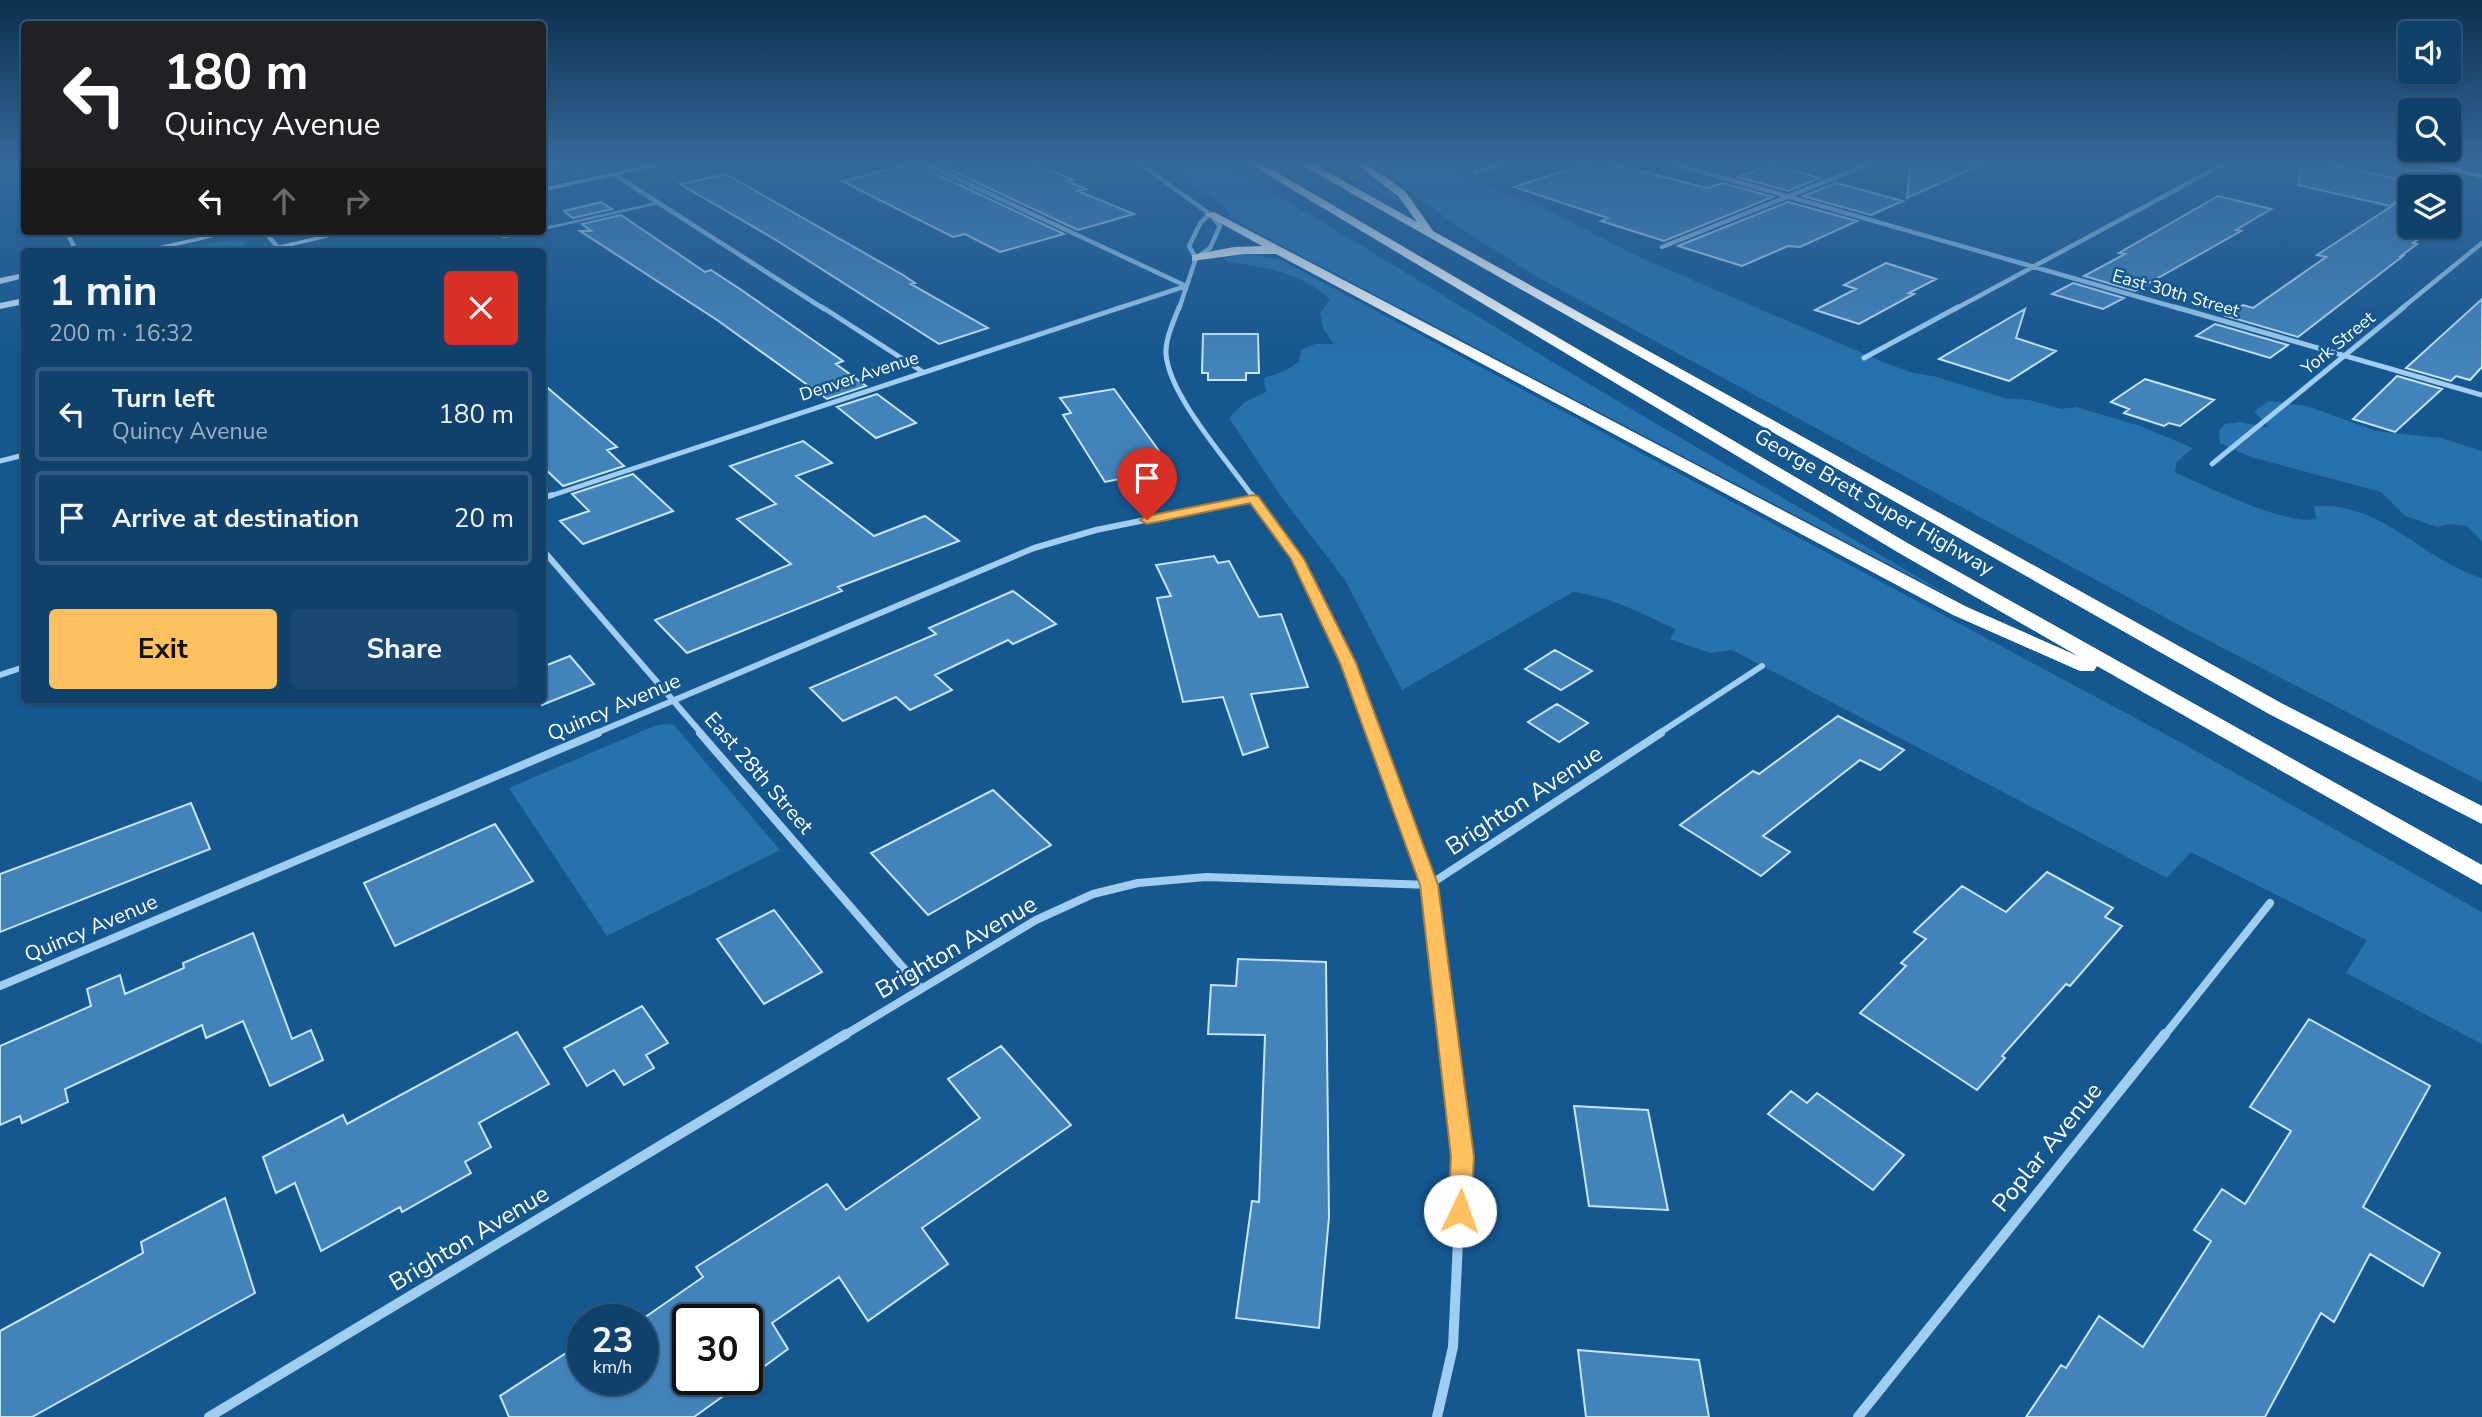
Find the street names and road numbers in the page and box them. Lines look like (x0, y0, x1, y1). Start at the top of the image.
street label: East 30th Street (2110, 263, 2243, 323)
street label: York Street (2295, 305, 2380, 381)
street label: Denver Avenue (796, 345, 922, 407)
street label: George Brett Super Highway (1749, 422, 1999, 582)
street label: Quincy Avenue (543, 666, 685, 748)
street label: East 28th Street (698, 706, 820, 840)
street label: Brighton Avenue (1439, 737, 1609, 863)
street label: Quincy Avenue (20, 887, 162, 969)
street label: Brighton Avenue (870, 888, 1042, 1006)
street label: Poplar Avenue (1985, 1075, 2109, 1219)
street label: Brighton Avenue (383, 1178, 555, 1298)

